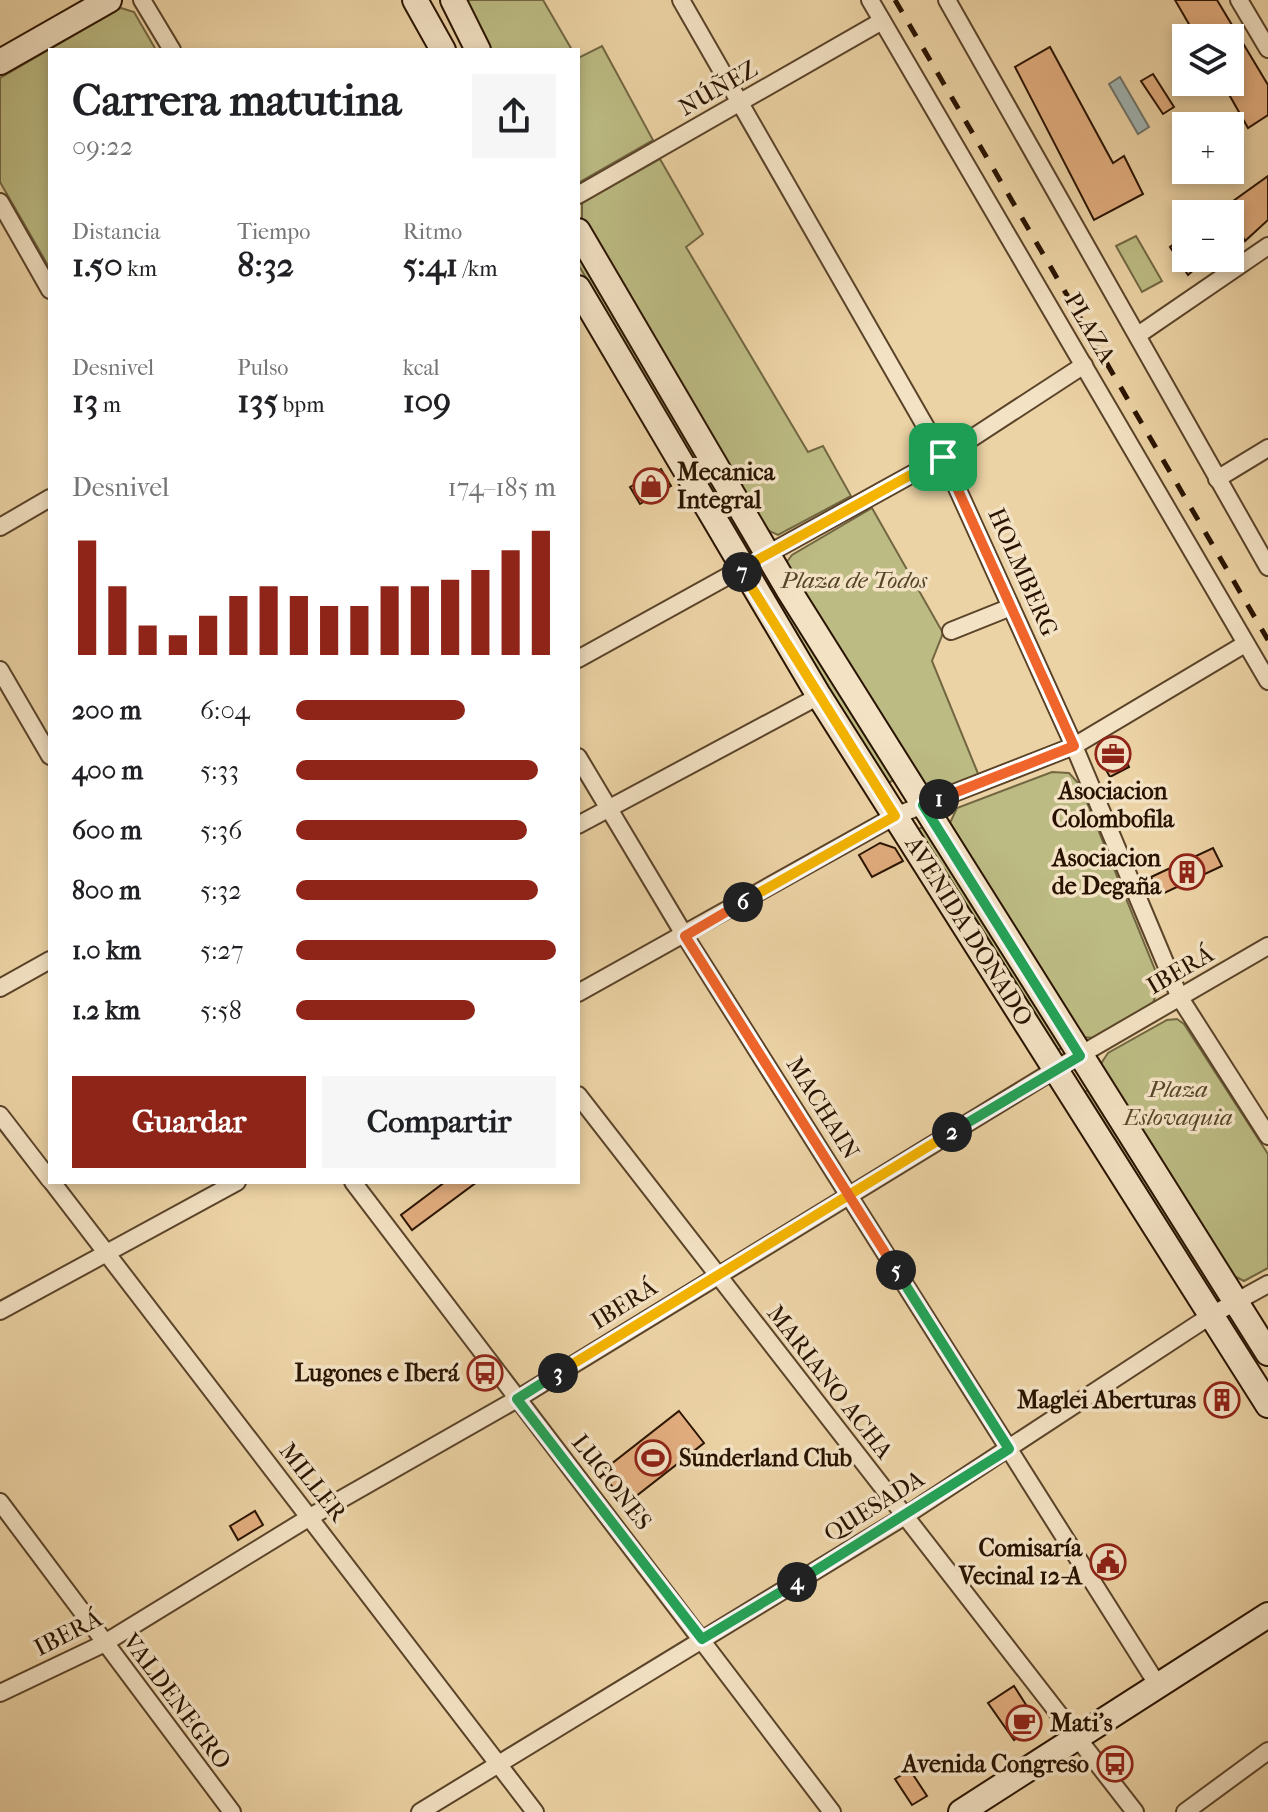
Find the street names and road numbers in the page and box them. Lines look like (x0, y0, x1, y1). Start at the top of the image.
street label: NÚÑEZ (673, 54, 762, 122)
street label: PLAZA (1059, 288, 1121, 369)
street label: HOLMBERG (982, 503, 1064, 641)
street label: AVENIDA DONADO (899, 830, 1039, 1031)
street label: IBERÁ (1141, 939, 1219, 1000)
street label: MACHAIN (781, 1052, 865, 1164)
street label: IBERÁ (585, 1272, 663, 1335)
street label: MARIANO ACHA (761, 1299, 899, 1465)
street label: LUGONES (566, 1429, 658, 1535)
street label: MILLER (274, 1437, 353, 1528)
street label: QUESADA (819, 1464, 930, 1548)
street label: IBERÁ (29, 1603, 107, 1662)
street label: VALDENEGRO (116, 1627, 237, 1774)

